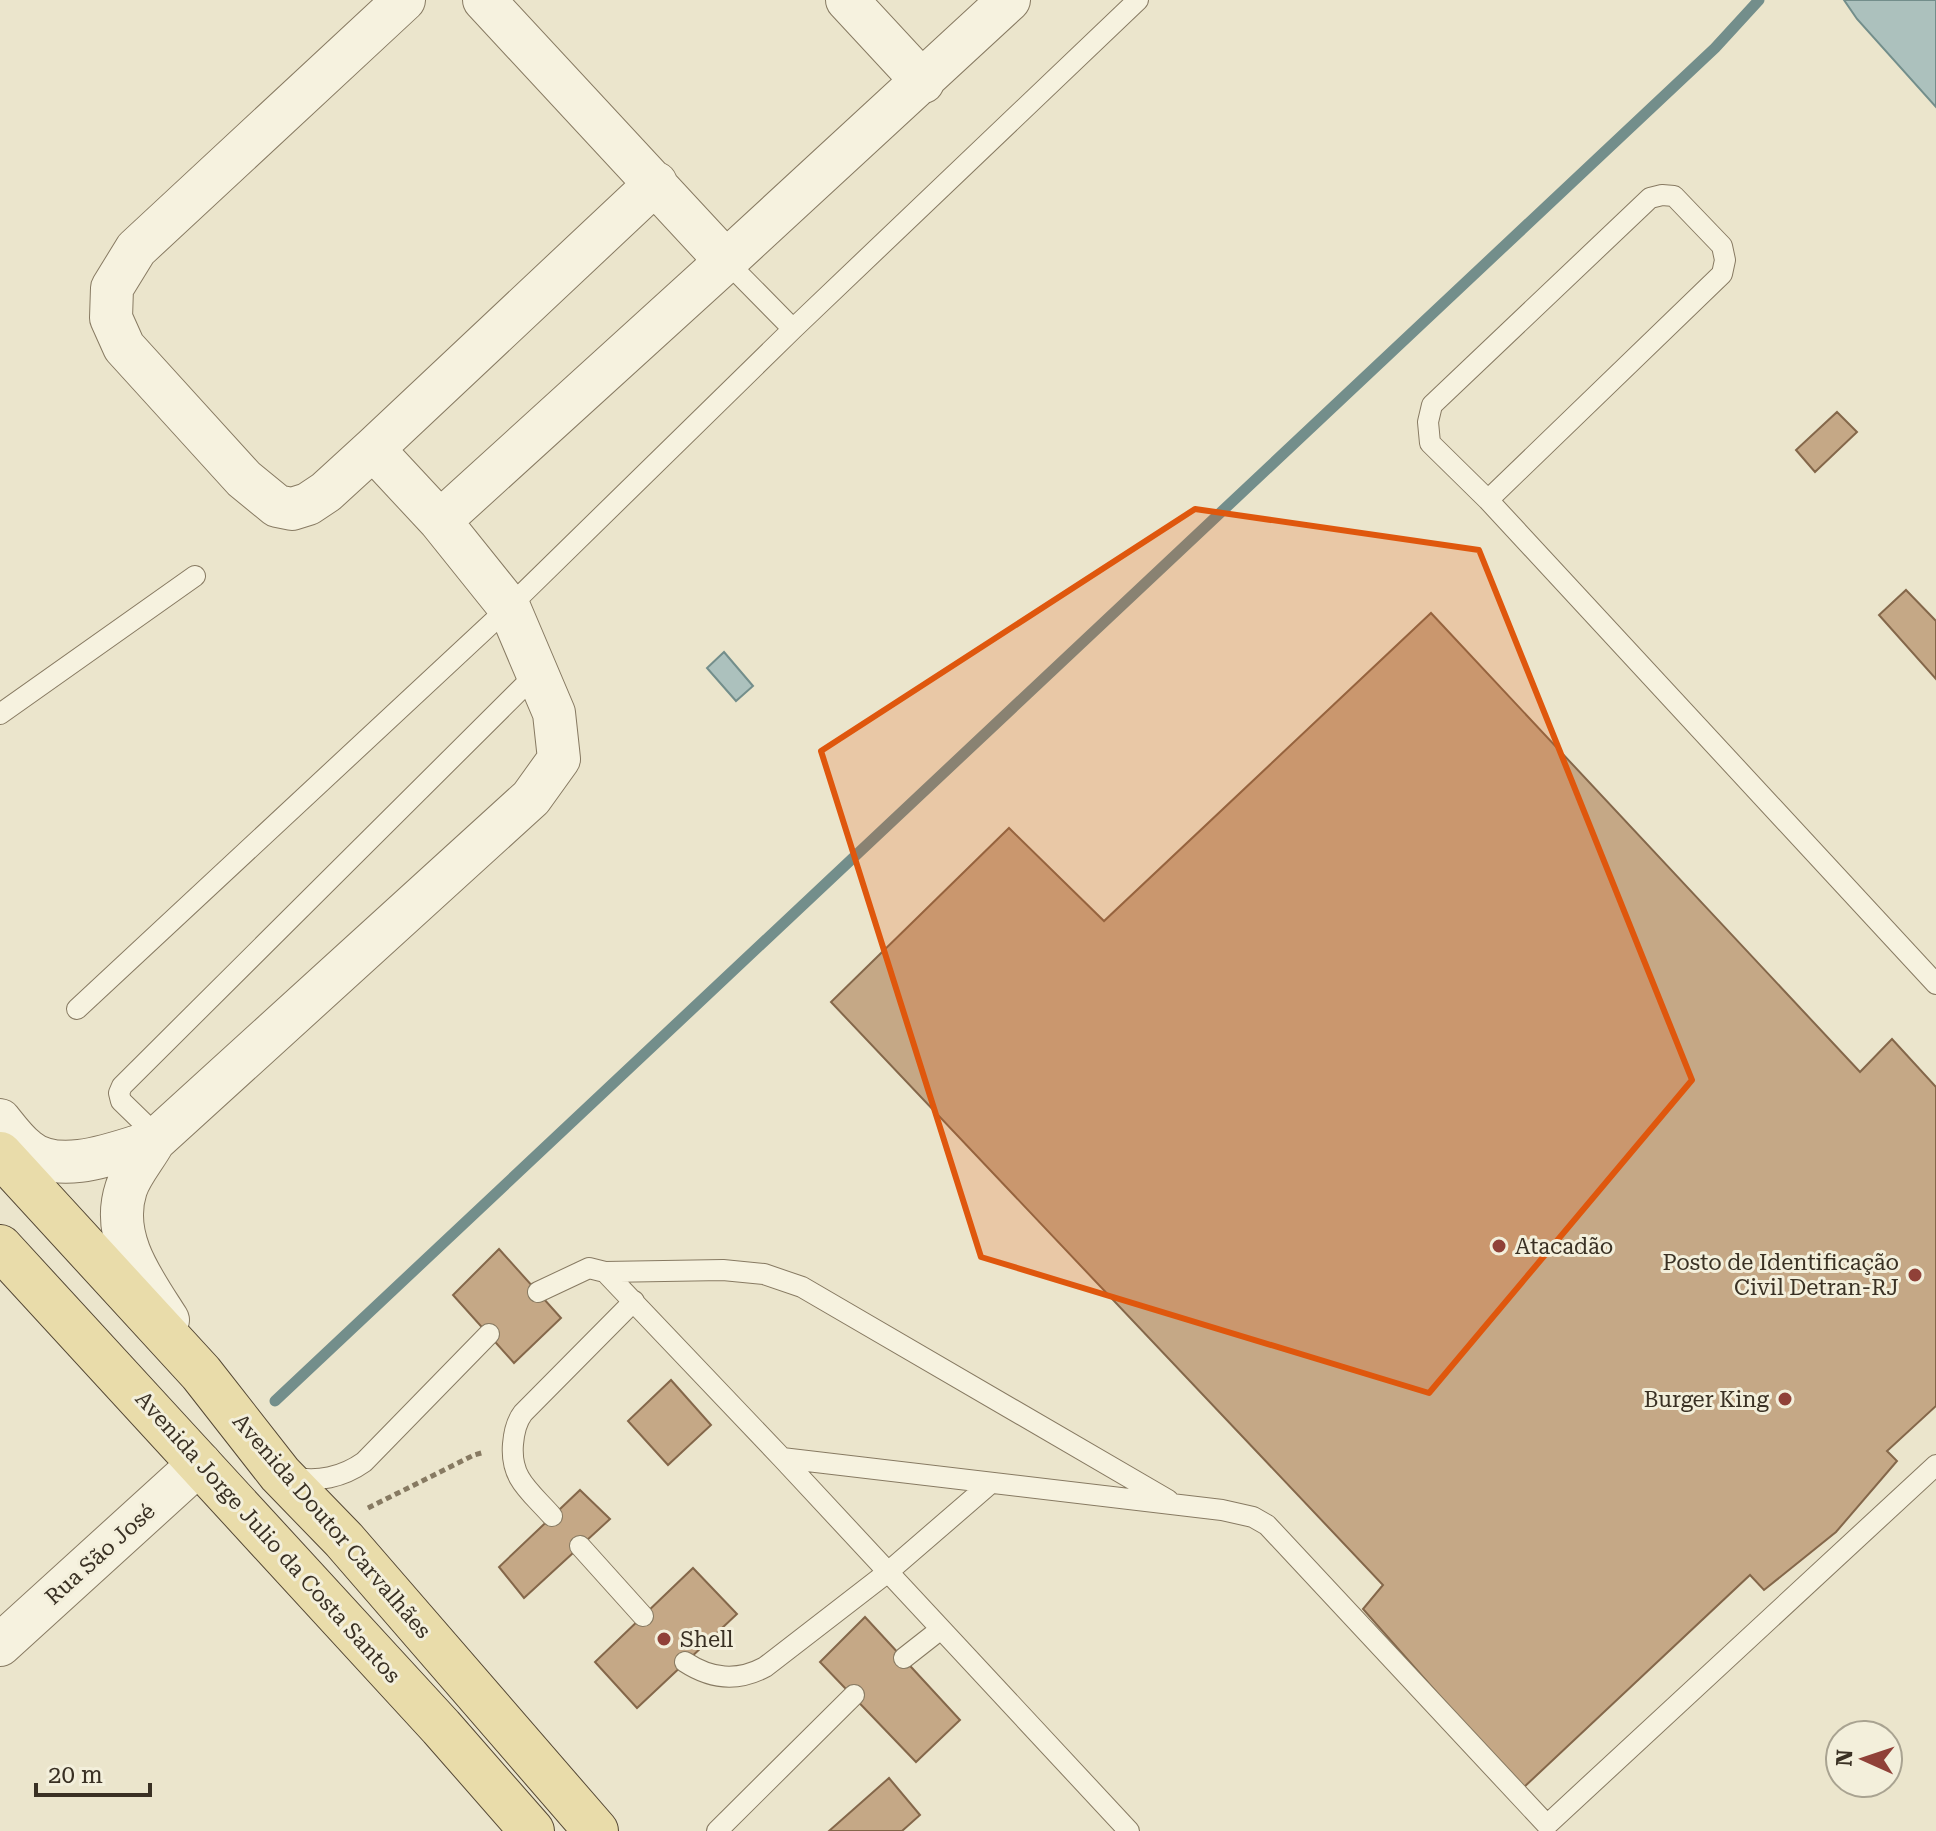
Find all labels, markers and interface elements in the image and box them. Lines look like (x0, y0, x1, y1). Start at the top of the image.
place label: Atacadão (1515, 1234, 1613, 1259)
marker: Atacadão (1490, 1237, 1508, 1255)
place label: Posto de Identificação Civil Detran-RJ (1663, 1250, 1899, 1300)
marker: Posto de Identificação Civil Detran-RJ (1906, 1266, 1924, 1284)
street label: Avenida Jorge Julio da Costa Santos (130, 1386, 406, 1688)
place label: Burger King (1644, 1387, 1769, 1412)
marker: Burger King (1776, 1390, 1794, 1408)
street label: Avenida Doutor Carvalhães (228, 1409, 436, 1643)
street label: Rua São José (40, 1498, 160, 1610)
place label: Shell (680, 1627, 734, 1652)
marker: Shell (655, 1630, 673, 1648)
north arrow (1824, 1719, 1904, 1799)
scale bar (36, 1747, 150, 1797)
text: N (1832, 1749, 1857, 1767)
text: 20 m (48, 1761, 103, 1789)

